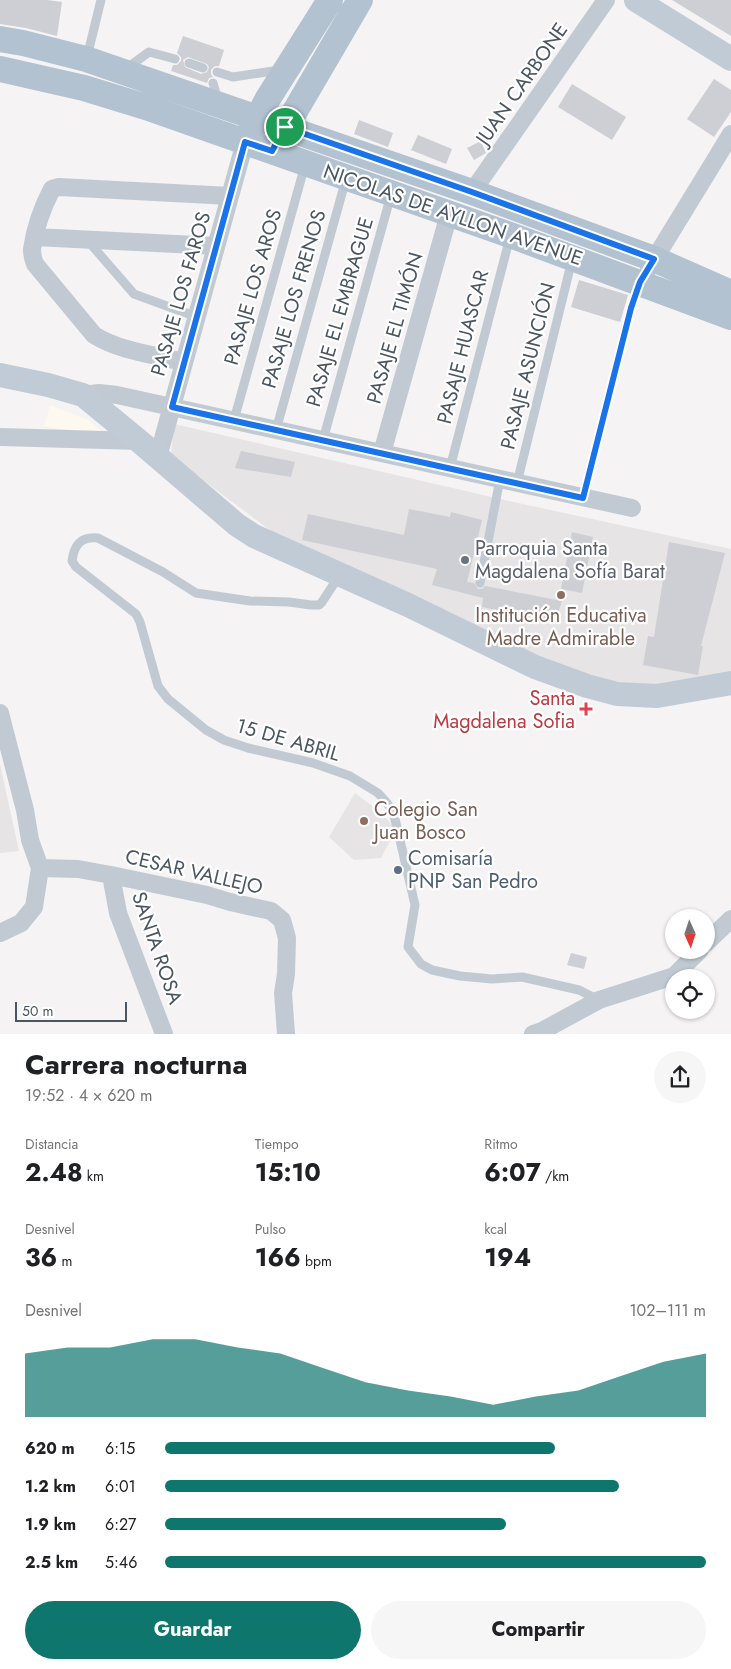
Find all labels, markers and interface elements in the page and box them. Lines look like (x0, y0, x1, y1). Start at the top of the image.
street label: JUAN CARBONE (467, 17, 575, 153)
pin (264, 106, 306, 148)
icon: arrive (271, 113, 299, 141)
street label: NICOLAS DE AYLLON AVENUE (319, 157, 587, 273)
street label: PASAJE LOS AROS (217, 206, 289, 368)
street label: PASAJE LOS FRENOS (255, 206, 333, 392)
street label: PASAJE LOS FAROS (144, 208, 218, 380)
street label: PASAJE EL EMBRAGUE (299, 214, 381, 410)
street label: PASAJE EL TIMÓN (360, 249, 430, 407)
street label: PASAJE HUASCAR (430, 267, 496, 427)
street label: PASAJE ASUNCIÓN (493, 280, 563, 452)
place label: Parroquia Santa Magdalena Sofía Barat (475, 534, 665, 586)
marker: Parroquia Santa Magdalena Sofía Barat (459, 554, 471, 566)
marker: Institución Educativa Madre Admirable (555, 589, 567, 601)
place label: Institución Educativa Madre Admirable (475, 601, 647, 653)
place label: Santa Magdalena Sofia (433, 684, 575, 736)
marker: Santa Magdalena Sofia (579, 702, 593, 716)
street label: 15 DE ABRIL (233, 711, 343, 769)
place label: Colegio San Juan Bosco (371, 795, 478, 847)
marker: Colegio San Juan Bosco (358, 815, 370, 827)
street label: CESAR VALLEJO (123, 842, 265, 902)
place label: Comisaría PNP San Pedro (408, 844, 538, 896)
marker: Comisaría PNP San Pedro (392, 864, 404, 876)
street label: SANTA ROSA (124, 888, 190, 1009)
north arrow (665, 909, 715, 959)
map controls (665, 909, 715, 1019)
button: locate (665, 969, 715, 1019)
scale bar (15, 999, 128, 1022)
text: 50 m (22, 1001, 53, 1021)
text: Carrera nocturna (25, 1044, 248, 1085)
button: share (654, 1051, 706, 1103)
text: 19:52 · 4 × 620 m (25, 1084, 152, 1107)
text: Distancia (25, 1134, 78, 1154)
text: Tiempo (255, 1134, 299, 1154)
text: Ritmo (484, 1134, 518, 1154)
text: 2.48 (25, 1154, 83, 1190)
text: 15:10 (255, 1154, 321, 1190)
text: 6:07 (484, 1154, 541, 1190)
text: km (83, 1166, 104, 1186)
text: /km (541, 1166, 569, 1186)
text: Desnivel (25, 1219, 75, 1239)
text: Pulso (255, 1219, 286, 1239)
text: kcal (484, 1219, 507, 1239)
text: 36 (25, 1239, 57, 1275)
text: 166 (255, 1239, 301, 1275)
text: 194 (484, 1239, 531, 1275)
text: m (57, 1251, 72, 1271)
text: bpm (301, 1251, 332, 1271)
text: Desnivel (25, 1299, 82, 1322)
text: 102–111 m (629, 1299, 706, 1322)
text: 620 m (25, 1437, 75, 1460)
text: 6:15 (105, 1437, 135, 1460)
text: 1.2 km (25, 1475, 76, 1498)
text: 6:01 (105, 1475, 136, 1498)
text: 1.9 km (25, 1513, 76, 1536)
text: 6:27 (105, 1513, 137, 1536)
text: 2.5 km (25, 1551, 78, 1574)
text: 5:46 (105, 1551, 137, 1574)
button: Guardar (25, 1601, 361, 1659)
button: Compartir (371, 1601, 706, 1659)

